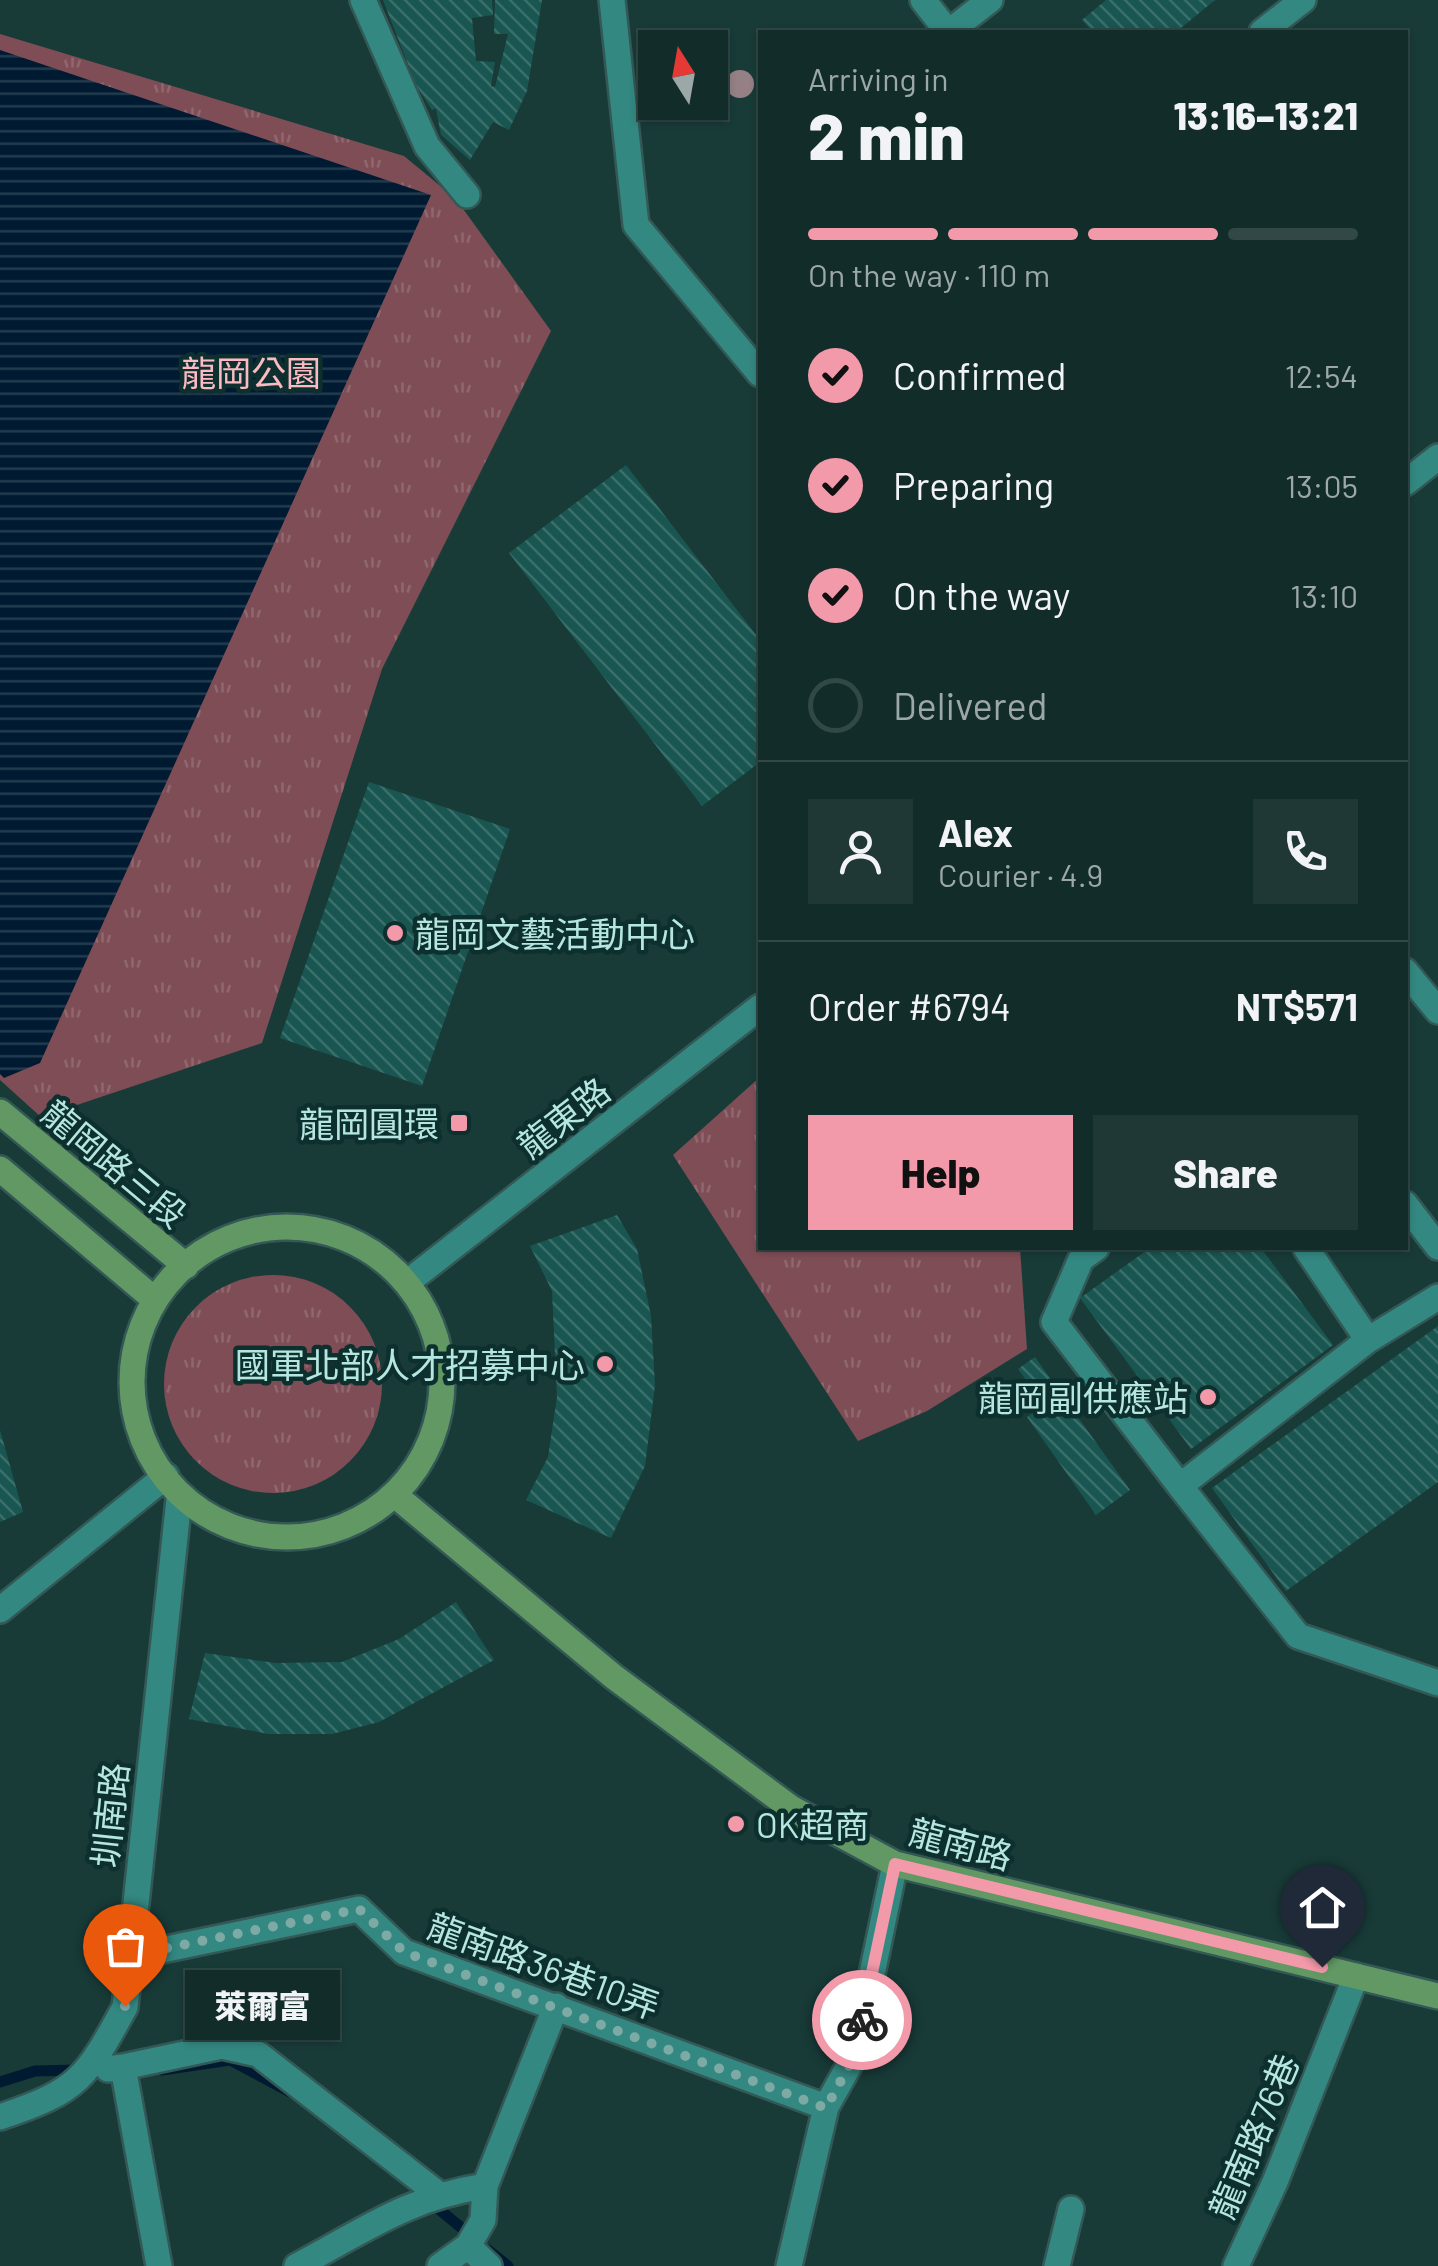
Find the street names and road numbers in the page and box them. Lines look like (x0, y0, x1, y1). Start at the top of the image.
street label: 龍東路 (509, 1068, 617, 1166)
street label: 龍岡路三段 (34, 1091, 196, 1235)
street label: 圳南路 (83, 1761, 135, 1869)
street label: 龍南路 (905, 1809, 1017, 1877)
street label: 龍南路36巷10弄 (423, 1904, 665, 2026)
street label: 龍南路76巷 (1200, 2047, 1306, 2225)

